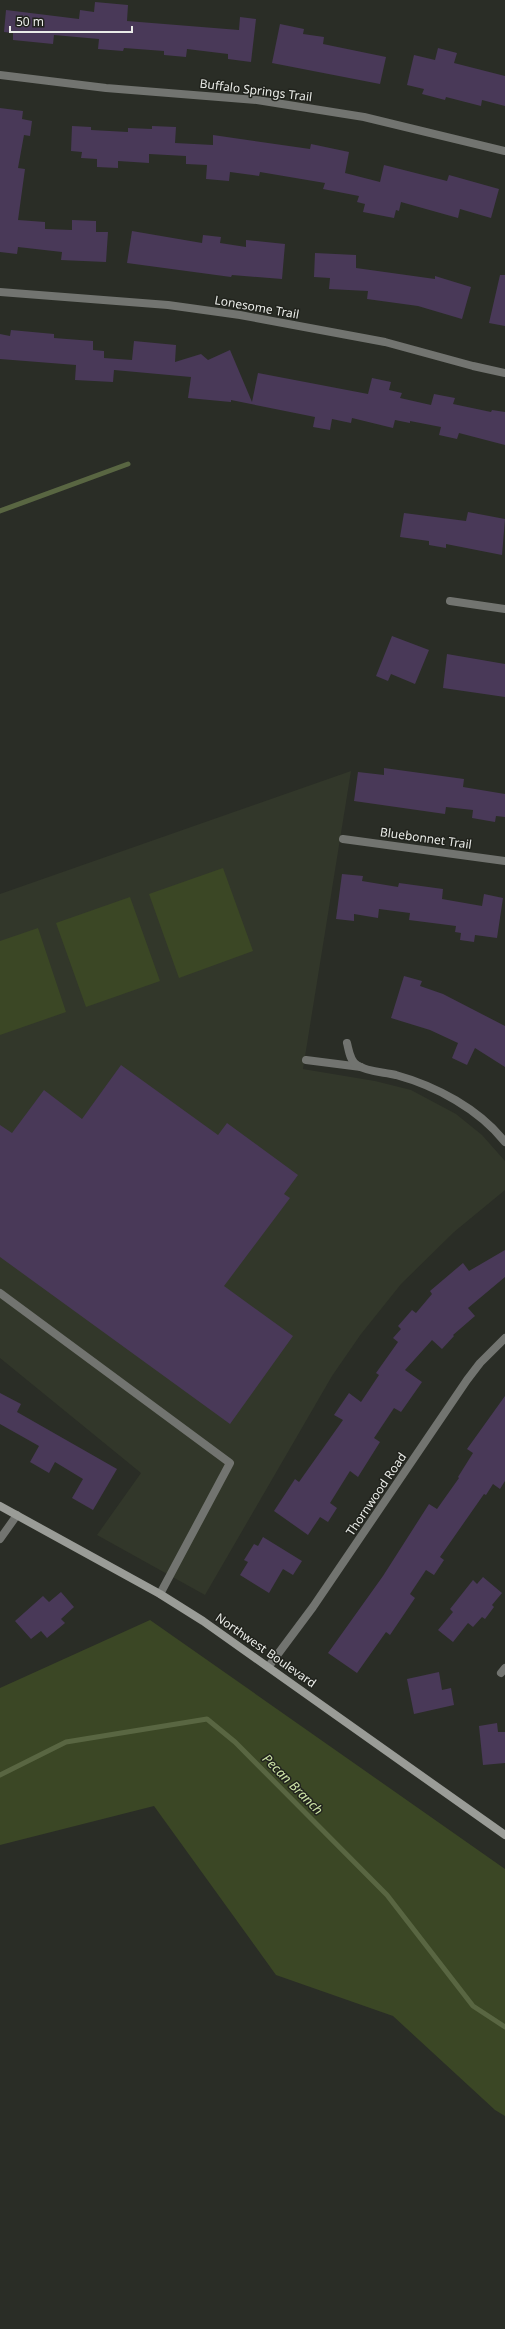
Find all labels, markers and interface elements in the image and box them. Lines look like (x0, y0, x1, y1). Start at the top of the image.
scale bar (10, 8, 132, 34)
text: 50 m (16, 13, 44, 30)
street label: Buffalo Springs Trail (199, 75, 313, 105)
street label: Lonesome Trail (213, 291, 301, 323)
street label: Bluebonnet Trail (379, 823, 473, 853)
street label: Thornwood Road (342, 1449, 410, 1539)
street label: Northwest Boulevard (212, 1609, 320, 1691)
water label: Pecan Branch (259, 1750, 327, 1818)

